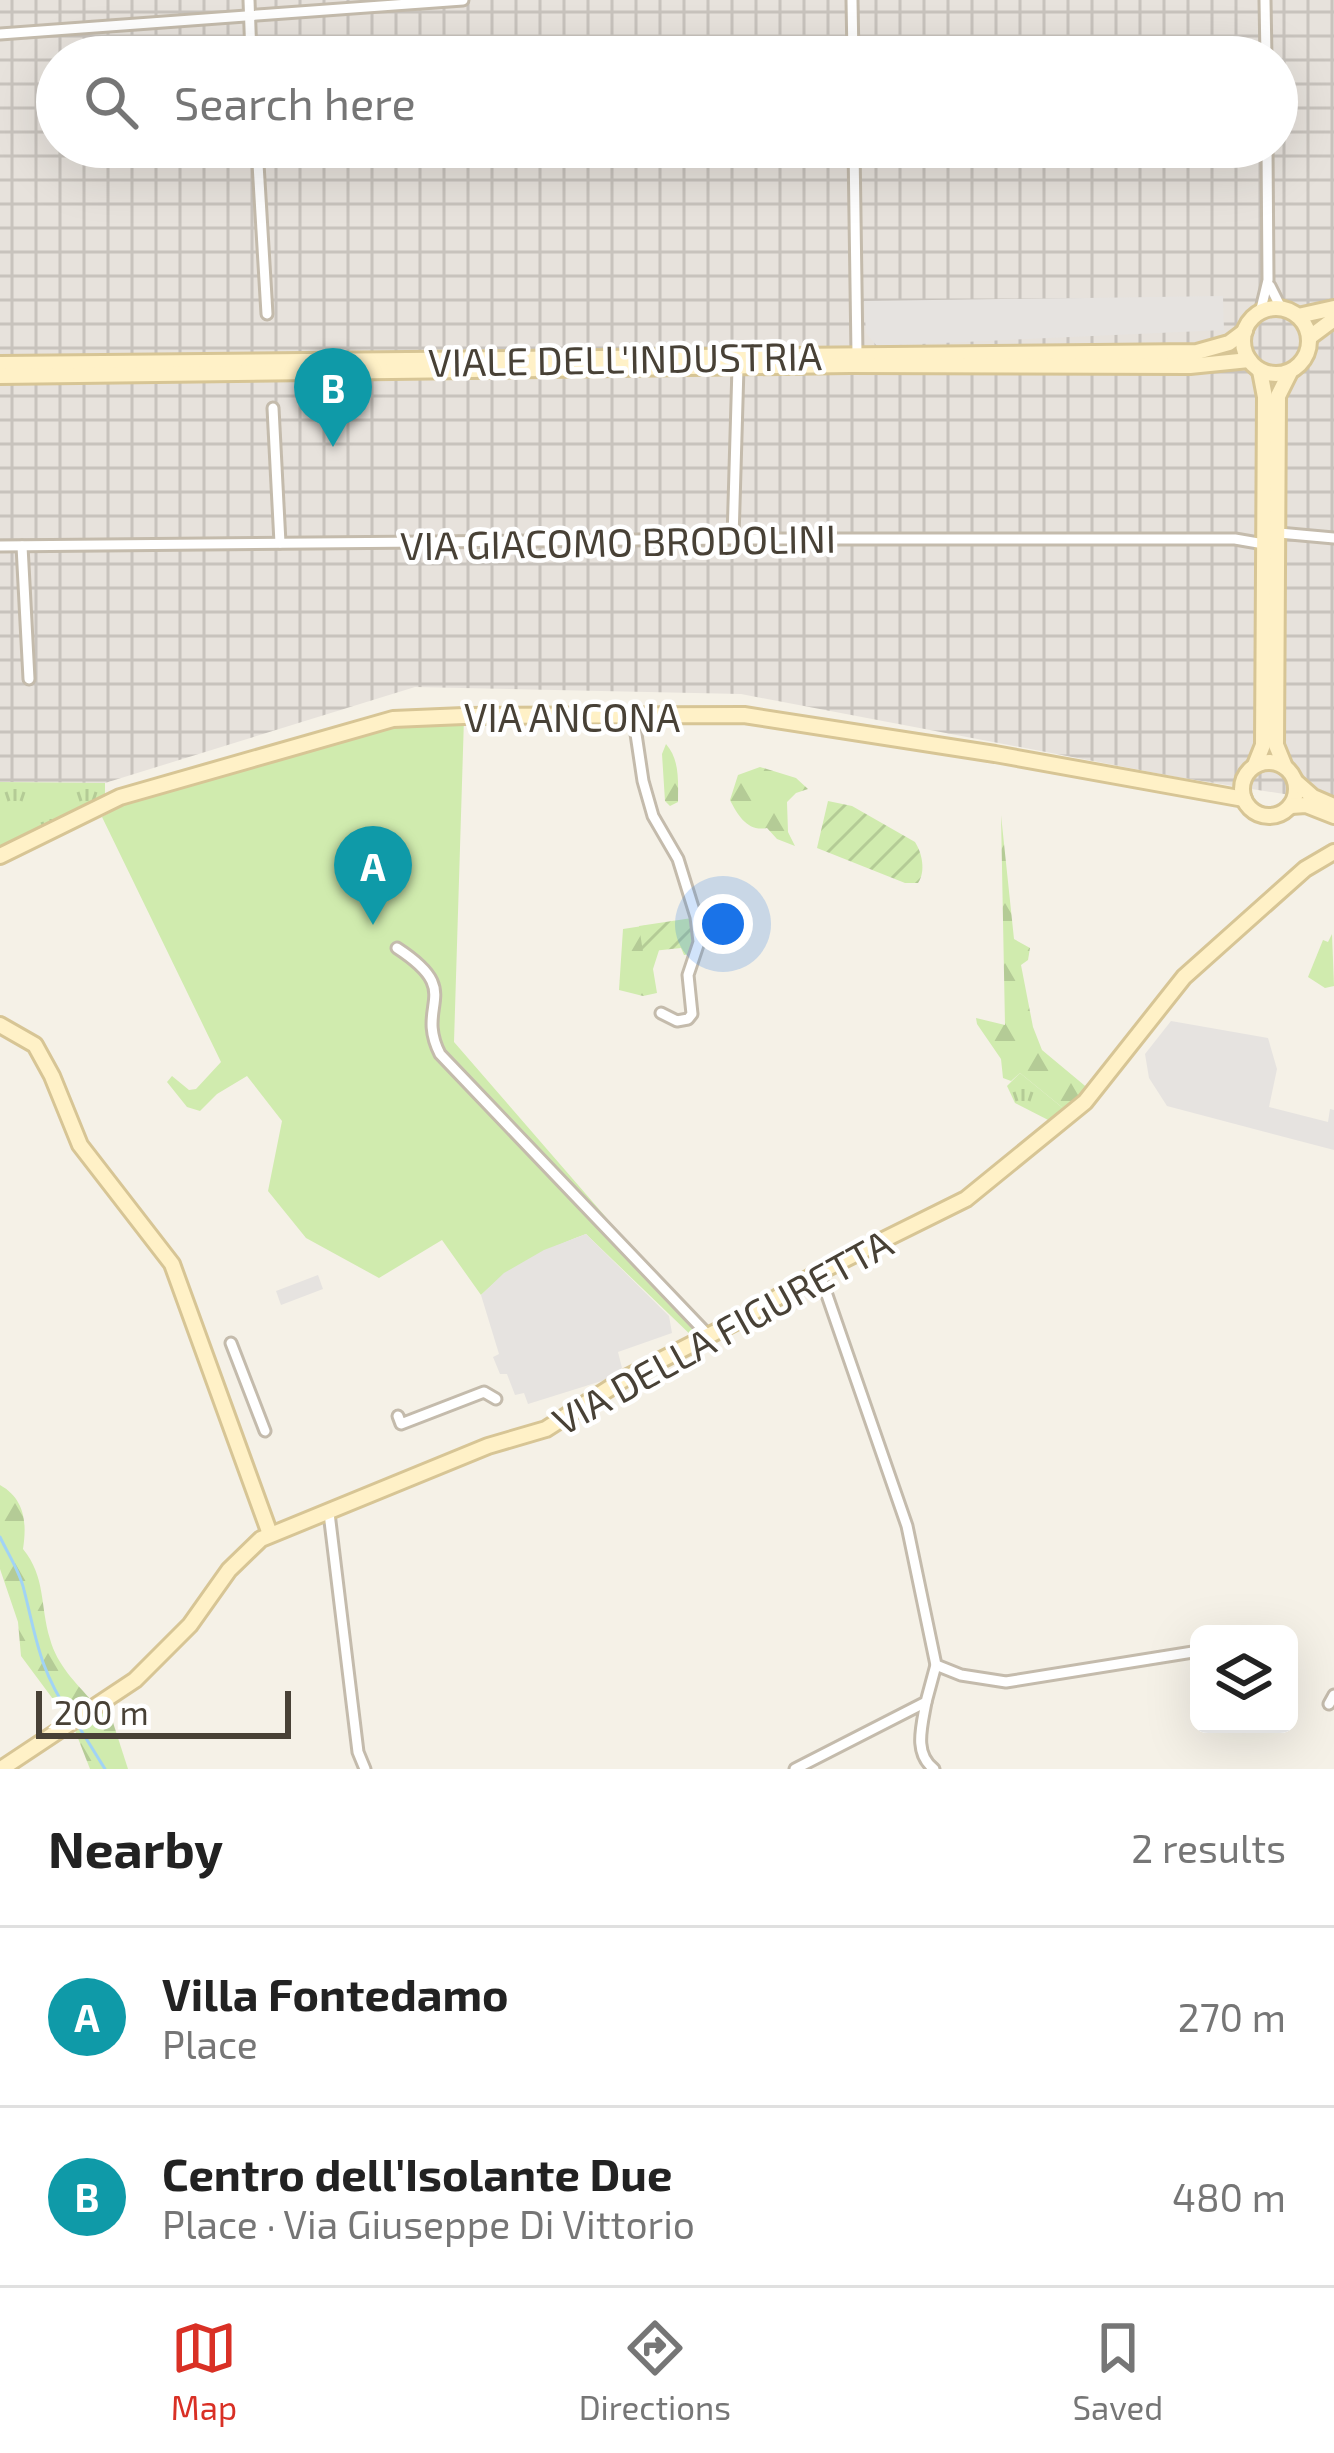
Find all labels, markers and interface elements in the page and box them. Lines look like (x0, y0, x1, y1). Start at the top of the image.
search box (36, 36, 1298, 168)
icon: search (78, 69, 144, 135)
text: Search here (174, 75, 416, 129)
street label: VIALE DELL'INDUSTRIA (428, 331, 822, 385)
pin: B (294, 348, 372, 447)
street label: VIA GIACOMO BRODOLINI (400, 514, 836, 568)
street label: VIA ANCONA (464, 693, 680, 740)
pin: A (334, 826, 412, 925)
your location (693, 894, 753, 954)
street label: VIA DELLA FIGURETTA (544, 1218, 900, 1444)
map controls (1190, 1625, 1298, 1733)
button: layers (1190, 1625, 1298, 1733)
scale bar (36, 1685, 291, 1738)
text: 200 m (54, 1692, 149, 1732)
text: Nearby (48, 1817, 223, 1878)
text: 2 results (1131, 1824, 1286, 1871)
text: Villa Fontedamo (162, 1966, 509, 2020)
text: A (74, 1993, 100, 2040)
text: 270 m (1178, 1993, 1286, 2040)
text: Place (162, 2020, 258, 2067)
text: Centro dell'Isolante Due (162, 2146, 672, 2200)
text: B (75, 2173, 99, 2220)
text: 480 m (1172, 2173, 1286, 2220)
text: Place · Via Giuseppe Di Vittorio (162, 2200, 695, 2247)
tab: Map (171, 2315, 237, 2427)
tab: Directions (579, 2315, 731, 2427)
tab: Saved (1073, 2315, 1163, 2427)

